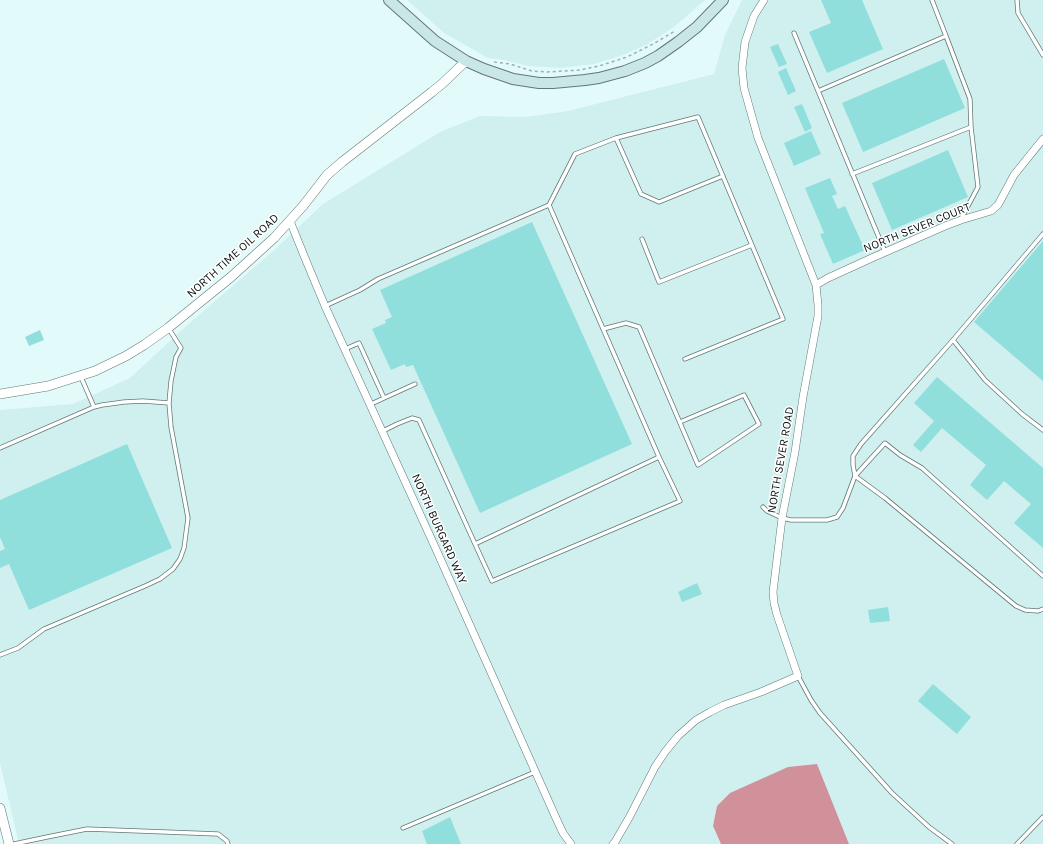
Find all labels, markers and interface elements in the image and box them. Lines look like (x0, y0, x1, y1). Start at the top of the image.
street label: NORTH SEVER COURT (861, 200, 973, 256)
street label: NORTH TIME OIL ROAD (184, 211, 282, 301)
street label: NORTH SEVER ROAD (765, 406, 797, 514)
street label: NORTH BURGARD WAY (408, 472, 470, 586)

